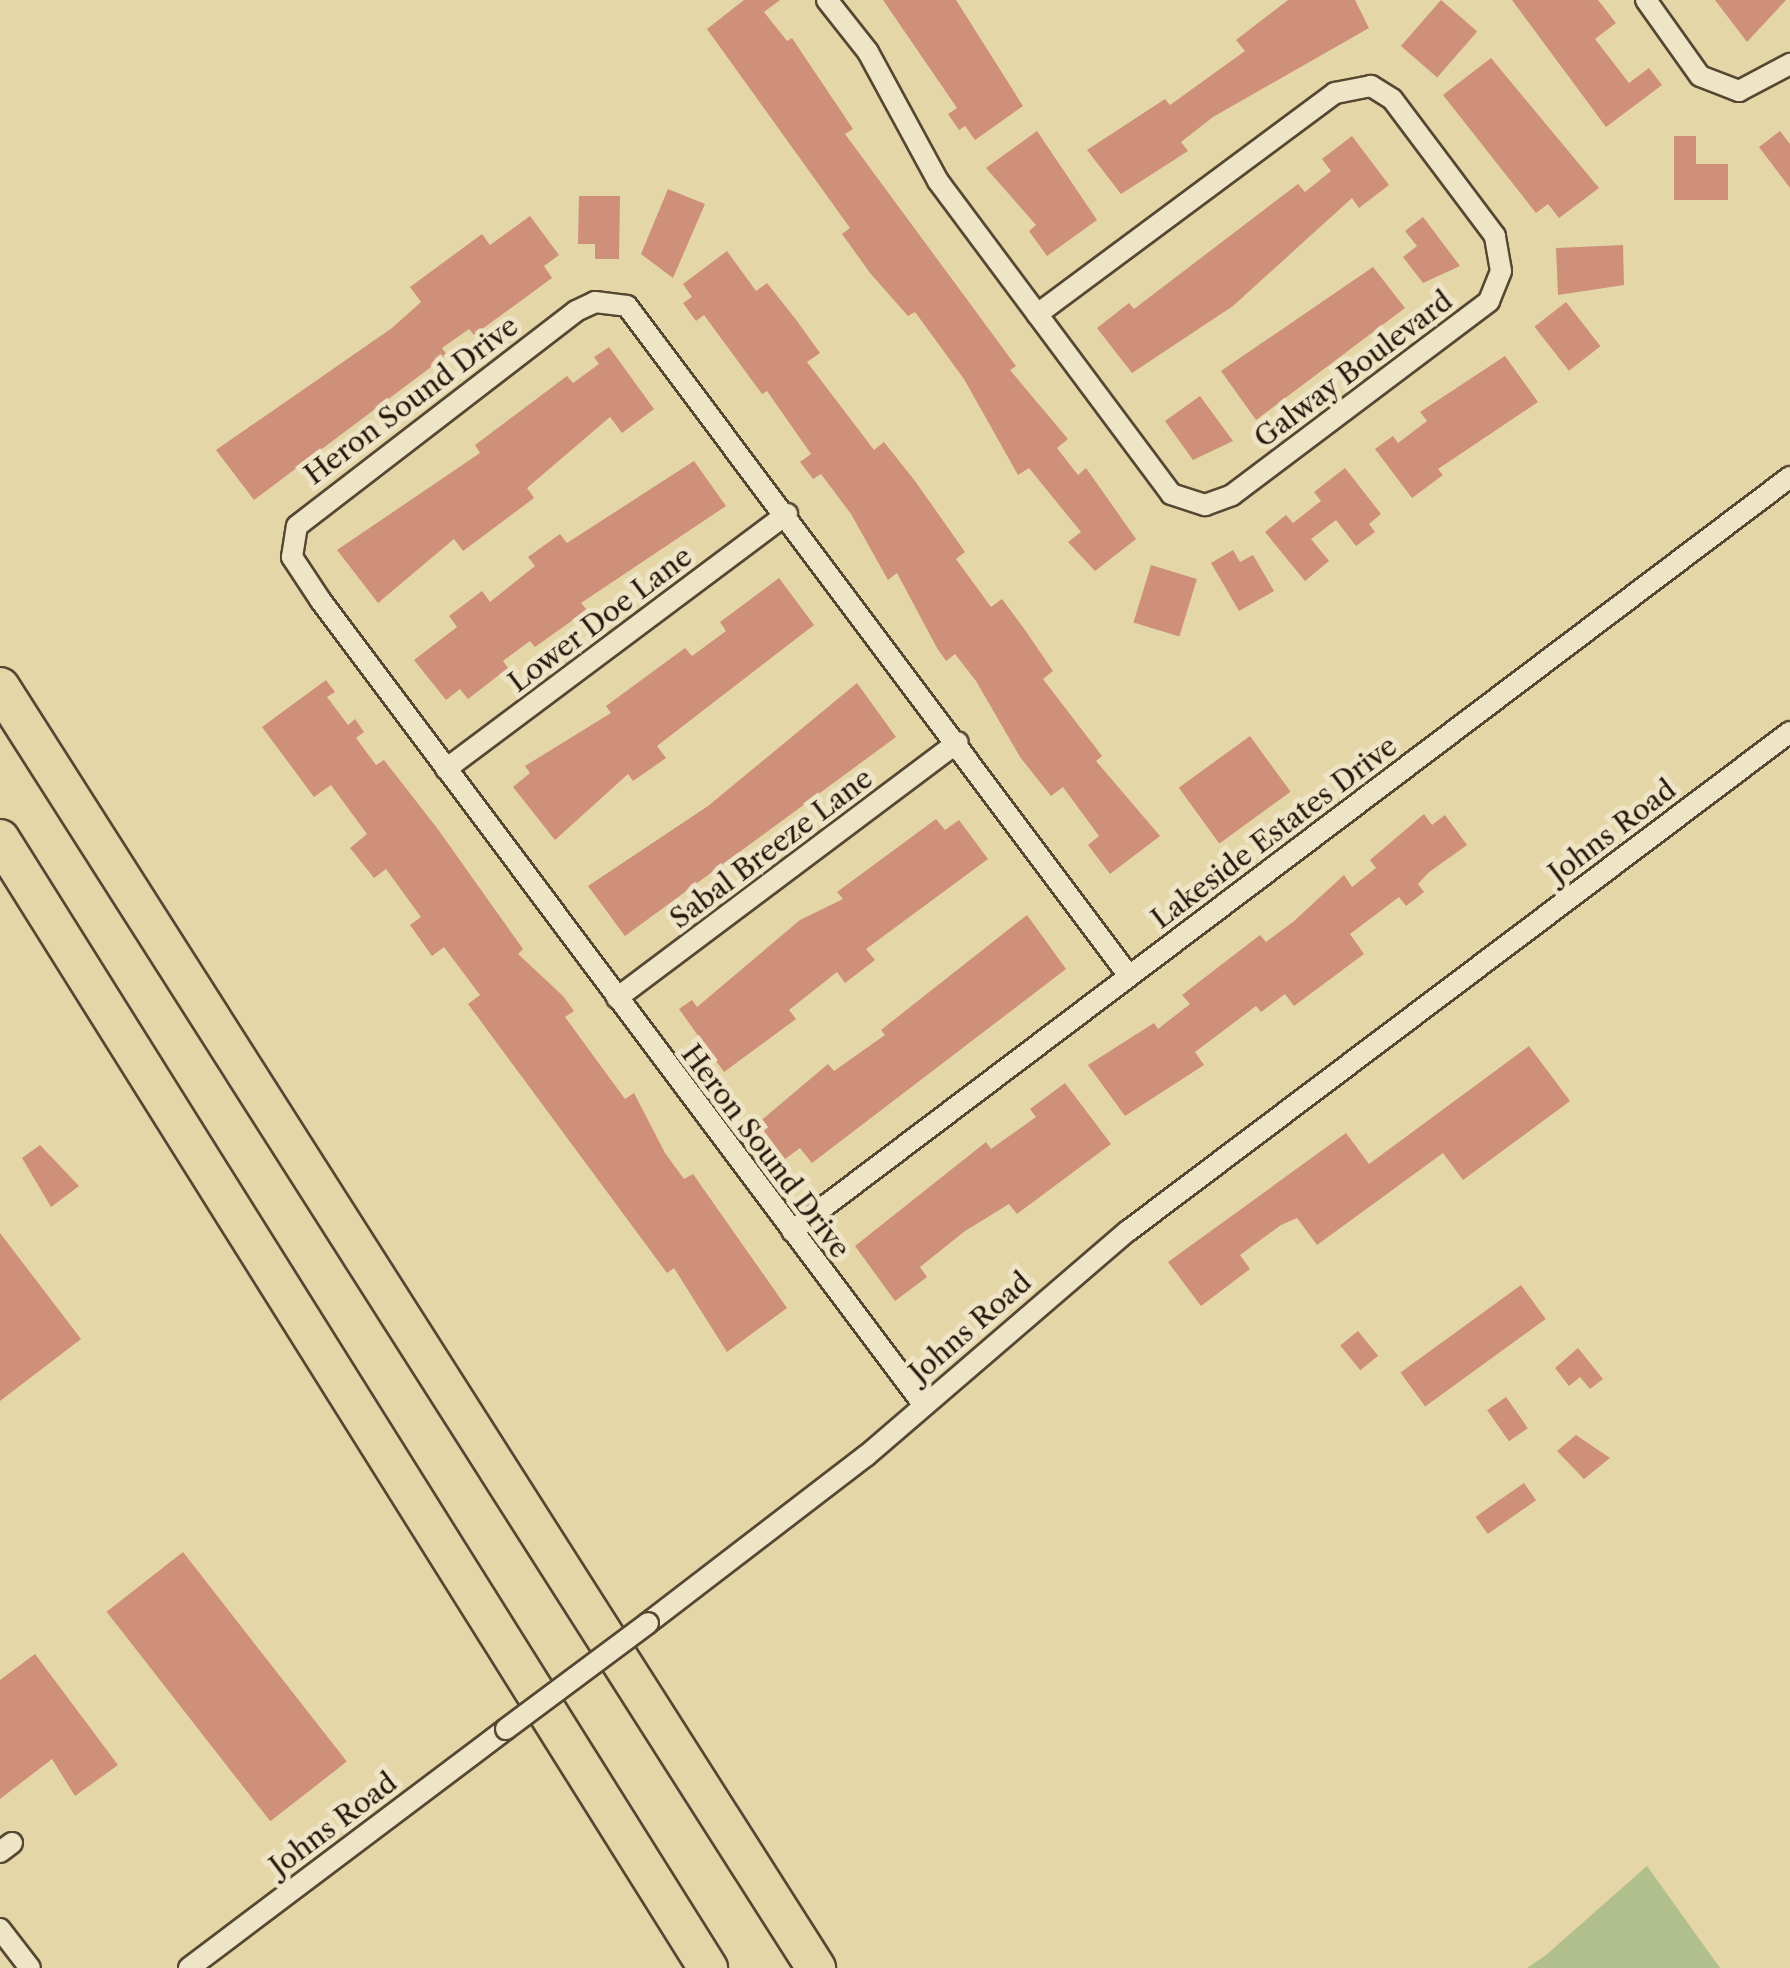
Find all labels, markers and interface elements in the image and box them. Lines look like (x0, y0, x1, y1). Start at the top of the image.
street label: Galway Boulevard (1247, 283, 1459, 455)
street label: Heron Sound Drive (298, 309, 524, 491)
street label: Lower Doe Lane (501, 539, 699, 699)
street label: Lakeside Estates Drive (1145, 729, 1403, 935)
street label: Sabal Breeze Lane (663, 761, 879, 935)
street label: Johns Road (1542, 772, 1682, 890)
street label: Heron Sound Drive (675, 1038, 857, 1264)
street label: Johns Road (902, 1265, 1038, 1389)
street label: Johns Road (263, 1765, 403, 1883)

